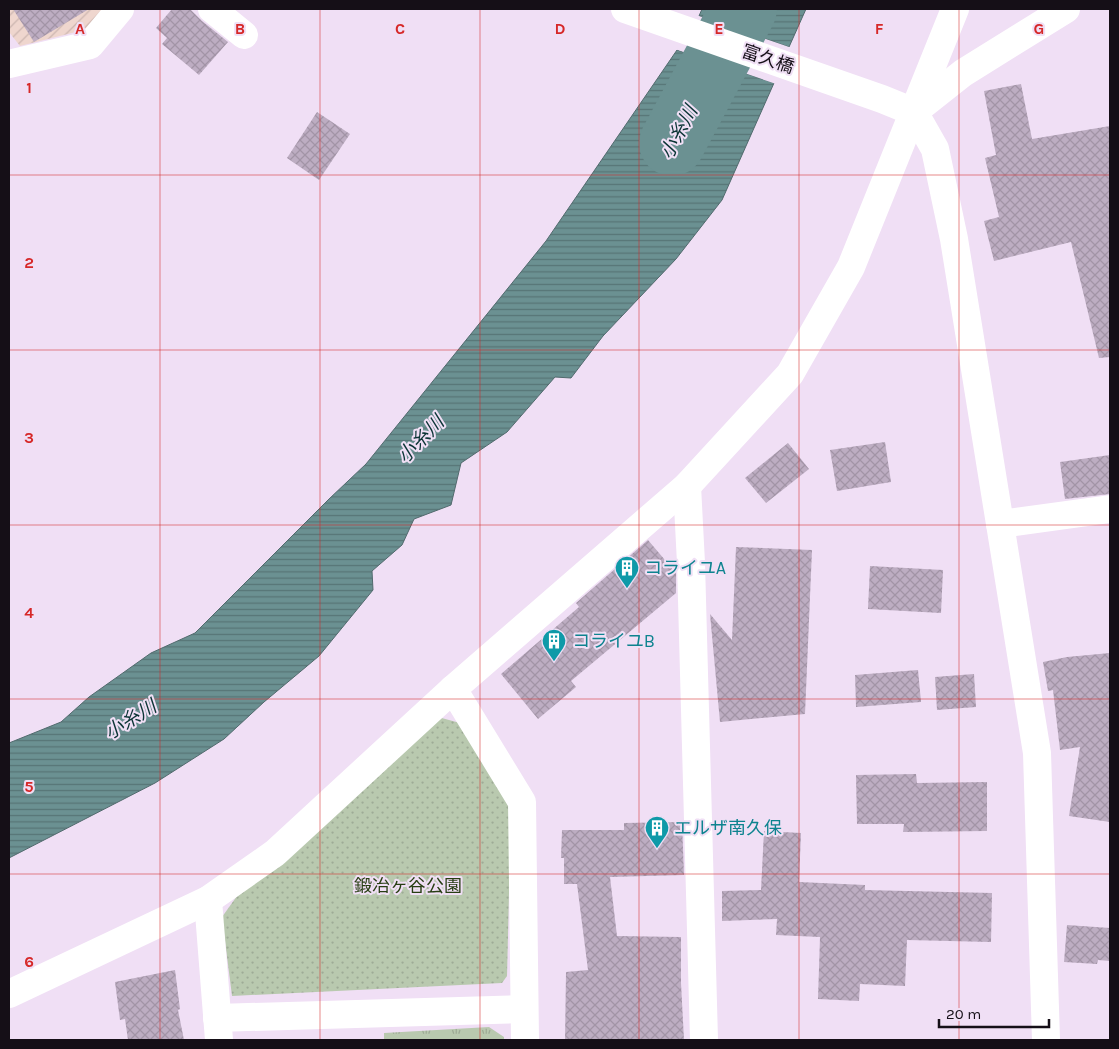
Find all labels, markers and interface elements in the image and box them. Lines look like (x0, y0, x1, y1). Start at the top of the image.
text: A (75, 19, 85, 38)
text: B (235, 19, 245, 38)
text: C (395, 19, 405, 38)
text: D (555, 19, 566, 38)
text: E (714, 19, 724, 38)
text: F (875, 19, 884, 38)
text: G (1034, 19, 1044, 38)
street label: 富久橋 (739, 40, 797, 78)
text: 1 (26, 78, 32, 97)
water label: 小糸川 (656, 100, 703, 163)
text: 2 (24, 253, 34, 272)
water label: 小糸川 (393, 410, 450, 468)
text: 3 (24, 428, 34, 447)
building icon: コライユA (614, 555, 640, 589)
place label: コライユA (644, 557, 726, 579)
text: 4 (24, 603, 34, 622)
building icon: コライユB (541, 628, 567, 662)
place label: コライユB (572, 630, 655, 652)
water label: 小糸川 (101, 694, 162, 744)
text: 5 (24, 777, 34, 796)
building icon: エルザ南久保 (644, 815, 670, 849)
place label: エルザ南久保 (674, 817, 782, 839)
park label: 鍛冶ヶ谷公園 (354, 875, 462, 897)
text: 6 (24, 952, 34, 971)
scale bar (939, 996, 1049, 1028)
text: 20 m (946, 1005, 981, 1023)

